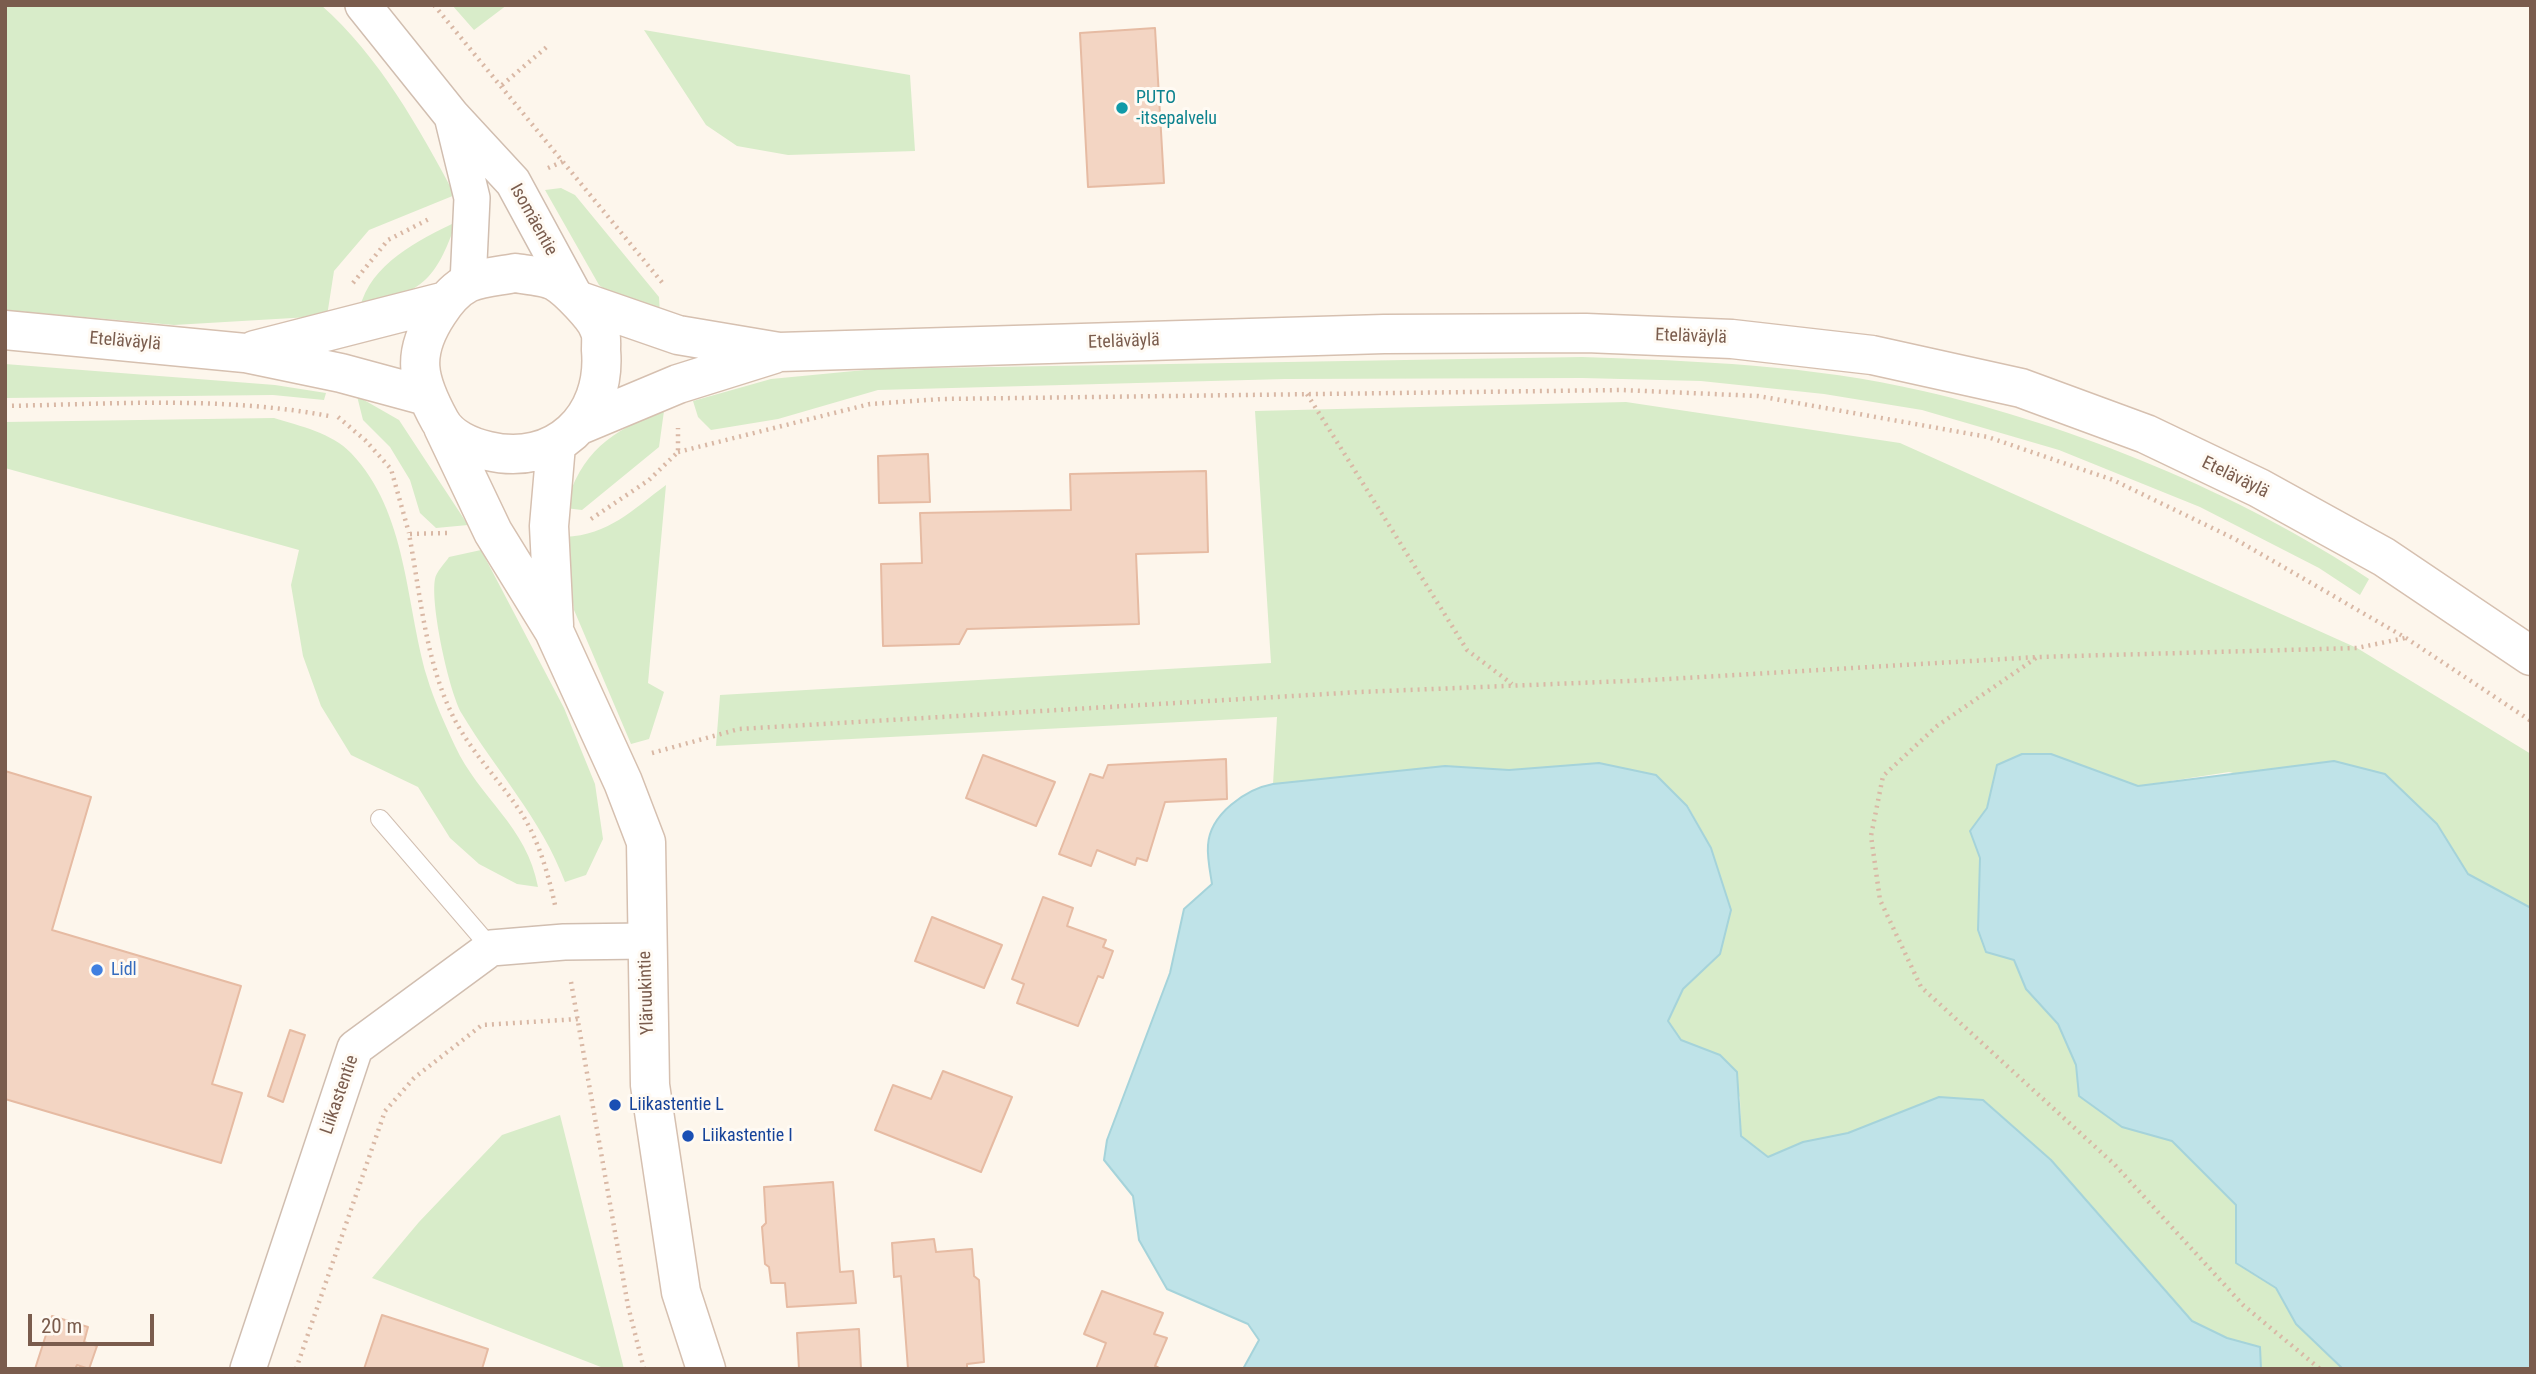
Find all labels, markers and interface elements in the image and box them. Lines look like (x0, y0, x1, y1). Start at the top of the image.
place label: PUTO -itsepalvelu (1136, 87, 1217, 130)
marker: PUTO -itsepalvelu (1114, 100, 1130, 116)
street label: Isomäentie (504, 180, 562, 260)
street label: Eteläväylä (1655, 325, 1727, 349)
street label: Eteläväylä (88, 328, 162, 356)
street label: Eteläväylä (1088, 330, 1160, 354)
street label: Eteläväylä (2198, 453, 2272, 503)
street label: Yläruukintie (635, 951, 659, 1035)
place label: Lidl (111, 959, 137, 981)
marker: Lidl (89, 962, 105, 978)
street label: Liikastentie (316, 1053, 364, 1137)
place label: Liikastentie L (629, 1094, 724, 1116)
marker: Liikastentie L (607, 1097, 623, 1113)
place label: Liikastentie I (702, 1125, 793, 1147)
marker: Liikastentie I (680, 1128, 696, 1144)
scale bar (32, 1300, 158, 1344)
text: 20 m (41, 1314, 82, 1338)

